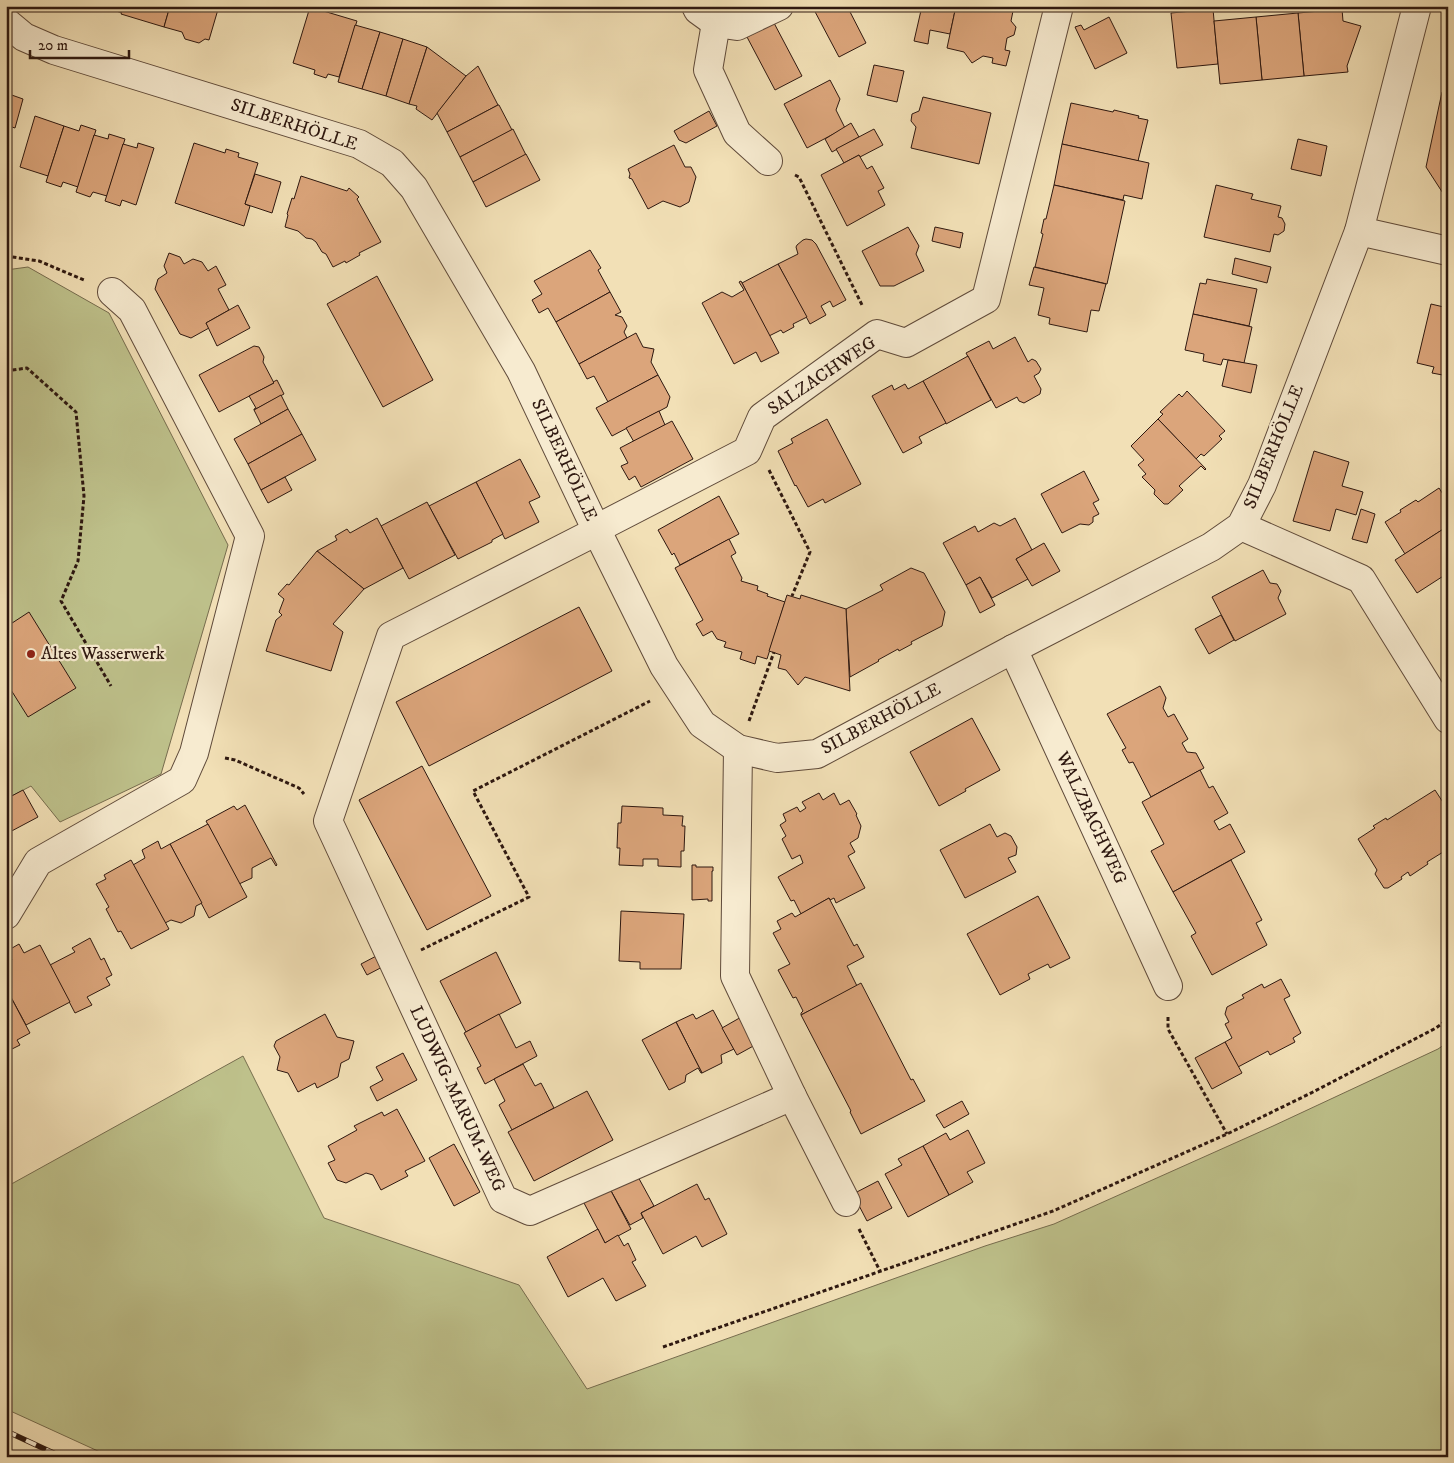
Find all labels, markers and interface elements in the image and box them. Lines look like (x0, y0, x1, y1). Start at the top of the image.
scale bar (30, 28, 129, 60)
text: 20 m (38, 36, 68, 55)
street label: SILBERHÖLLE (228, 94, 360, 156)
street label: SALZACHWEG (764, 332, 881, 420)
street label: SILBERHÖLLE (1239, 381, 1309, 512)
street label: SILBERHÖLLE (526, 395, 602, 525)
place label: Altes Wasserwerk (41, 643, 165, 665)
marker: Altes Wasserwerk (25, 648, 37, 660)
street label: SILBERHÖLLE (818, 678, 945, 760)
street label: WALZBACHWEG (1050, 747, 1131, 888)
street label: LUDWIG-MARUM-WEG (404, 1003, 510, 1196)

